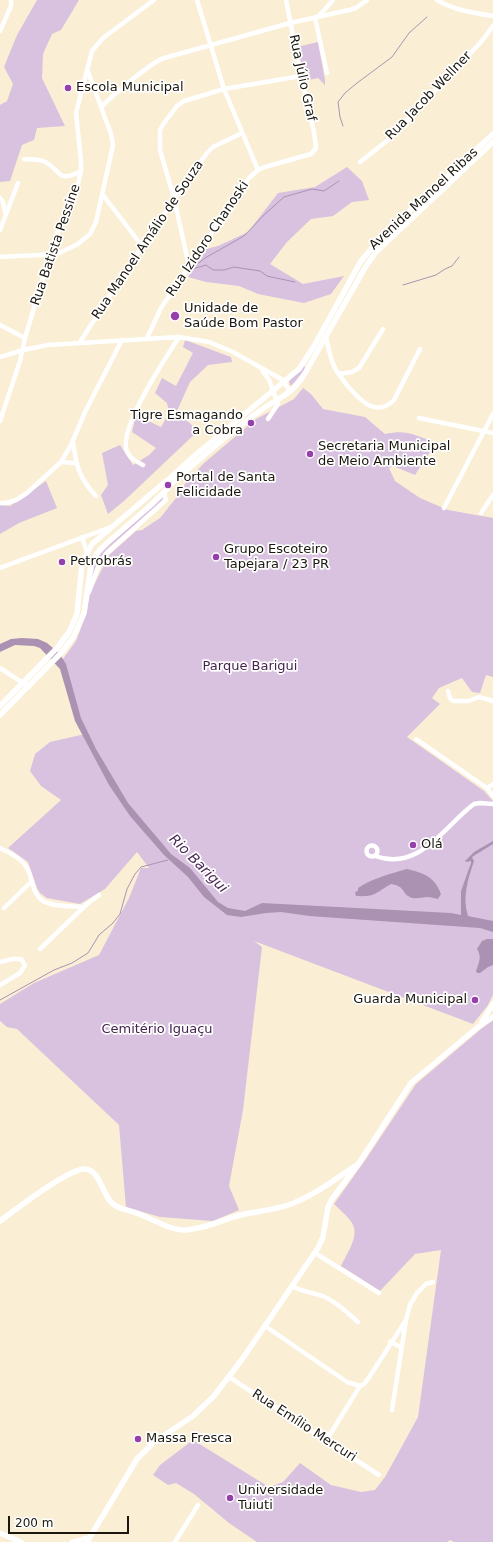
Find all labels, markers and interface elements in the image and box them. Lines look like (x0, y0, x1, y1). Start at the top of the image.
street label: Rua Júlio Graf (285, 33, 319, 123)
street label: Rua Jacob Wellner (383, 49, 475, 143)
place label: Escola Municipal (76, 80, 184, 96)
marker: Escola Municipal (63, 83, 73, 93)
street label: Avenida Manoel Ribas (366, 145, 482, 253)
street label: Rua Manoel Amálio de Souza (89, 158, 207, 322)
street label: Rua Izidoro Chanoski (164, 178, 252, 300)
street label: Rua Batista Pessine (28, 182, 84, 308)
place label: Unidade de Saúde Bom Pastor (184, 301, 303, 332)
marker: Unidade de Saúde Bom Pastor (169, 310, 181, 322)
place label: Tigre Esmagando a Cobra (130, 408, 243, 439)
marker: Tigre Esmagando a Cobra (246, 418, 256, 428)
place label: Secretaria Municipal de Meio Ambiente (318, 439, 450, 470)
marker: Secretaria Municipal de Meio Ambiente (305, 449, 315, 459)
place label: Portal de Santa Felicidade (176, 470, 275, 501)
marker: Portal de Santa Felicidade (163, 480, 173, 490)
place label: Grupo Escoteiro Tapejara / 23 PR (224, 542, 329, 573)
marker: Grupo Escoteiro Tapejara / 23 PR (211, 552, 221, 562)
place label: Petrobrás (70, 554, 132, 570)
marker: Petrobrás (57, 557, 67, 567)
park label: Parque Barigui (203, 659, 297, 675)
water label: Rio Barigui (165, 831, 231, 897)
place label: Olá (421, 837, 443, 853)
marker: Olá (408, 840, 418, 850)
place label: Guarda Municipal (353, 992, 467, 1008)
marker: Guarda Municipal (470, 995, 480, 1005)
park label: Cemitério Iguaçu (101, 1022, 213, 1038)
street label: Rua Emílio Mercuri (249, 1386, 359, 1466)
place label: Massa Fresca (146, 1431, 232, 1447)
marker: Massa Fresca (133, 1434, 143, 1444)
place label: Universidade Tuiuti (238, 1483, 323, 1514)
marker: Universidade Tuiuti (225, 1493, 235, 1503)
scale bar (10, 1508, 131, 1534)
text: 200 m (15, 1516, 53, 1530)

